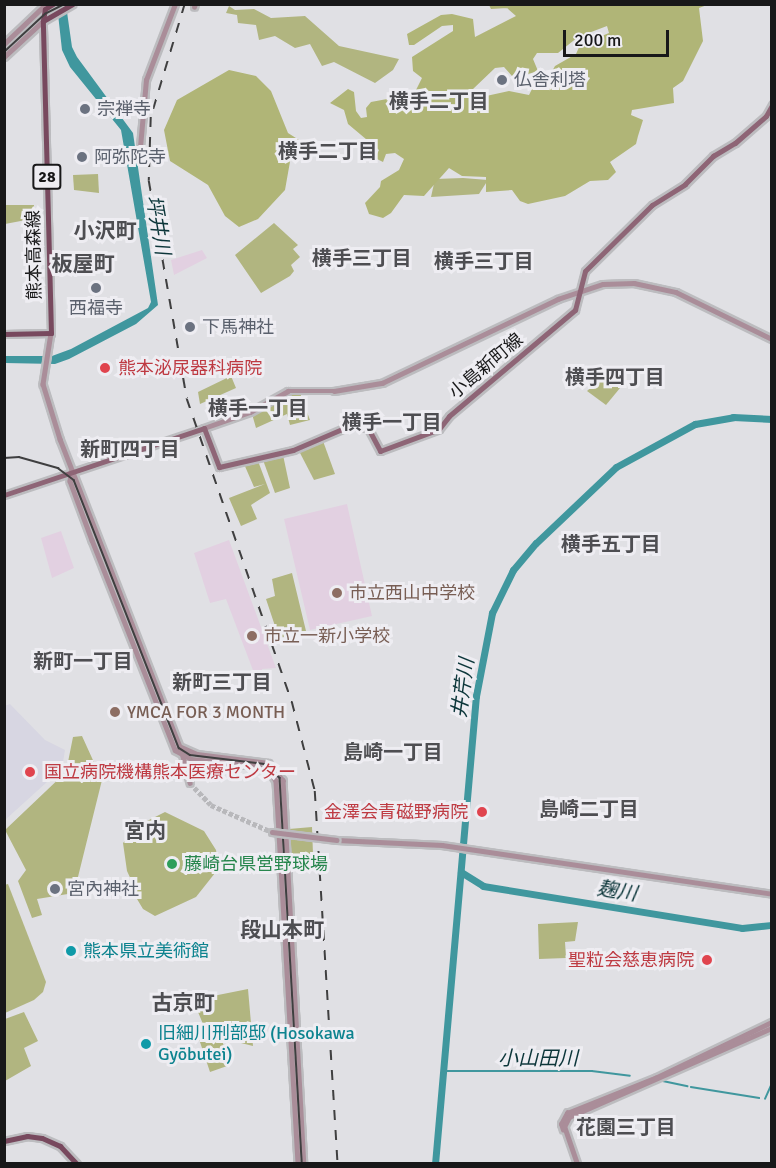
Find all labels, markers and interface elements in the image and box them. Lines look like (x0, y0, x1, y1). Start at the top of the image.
scale bar (566, 18, 672, 56)
text: 200 m (574, 29, 621, 51)
place label: 仏舎利塔 (514, 69, 586, 91)
marker: 仏舎利塔 (495, 73, 509, 87)
district label: 横手二丁目 (389, 89, 489, 113)
place label: 宗禅寺 (97, 98, 151, 120)
marker: 宗禅寺 (78, 102, 92, 116)
district label: 横手二丁目 (278, 139, 378, 163)
place label: 阿弥陀寺 (94, 146, 166, 168)
marker: 阿弥陀寺 (75, 150, 89, 164)
road number: 28 (32, 164, 62, 190)
water label: 坪井川 (141, 193, 175, 257)
street label: 熊本高森線 (22, 210, 46, 300)
district label: 小沢町 (74, 218, 136, 244)
district label: 横手三丁目 (312, 246, 412, 270)
district label: 横手三丁目 (434, 249, 534, 273)
district label: 板屋町 (52, 251, 114, 277)
marker: 西福寺 (89, 281, 103, 295)
place label: 西福寺 (69, 297, 123, 319)
place label: 下馬神社 (202, 316, 274, 338)
marker: 下馬神社 (183, 320, 197, 334)
street label: 小島新町線 (445, 329, 527, 403)
place label: 熊本泌尿器科病院 (118, 357, 262, 379)
marker: 熊本泌尿器科病院 (96, 359, 114, 377)
district label: 横手四丁目 (565, 365, 665, 389)
district label: 横手一丁目 (208, 396, 308, 420)
district label: 横手一丁目 (342, 410, 442, 434)
district label: 新町四丁目 (80, 437, 180, 461)
district label: 横手五丁目 (561, 532, 661, 556)
place label: 市立西山中学校 (349, 582, 475, 604)
marker: 市立西山中学校 (330, 586, 344, 600)
place label: 市立一新小学校 (264, 625, 390, 647)
marker: 市立一新小学校 (245, 629, 259, 643)
district label: 新町一丁目 (33, 649, 133, 673)
water label: 井芹川 (447, 657, 479, 719)
district label: 新町三丁目 (172, 670, 272, 694)
place label: YMCA FOR 3 MONTH (127, 701, 285, 723)
marker: YMCA FOR 3 MONTH (108, 705, 122, 719)
district label: 島崎一丁目 (343, 740, 443, 764)
place label: 国立病院機構熊本医療センター (44, 761, 296, 783)
marker: 国立病院機構熊本医療センター (21, 763, 39, 781)
district label: 島崎二丁目 (539, 797, 639, 821)
place label: 金澤会青磁野病院 (324, 801, 468, 823)
marker: 金澤会青磁野病院 (473, 803, 491, 821)
district label: 宮内 (124, 818, 166, 844)
place label: 藤崎台県営野球場 (184, 853, 328, 875)
marker: 藤崎台県営野球場 (165, 857, 179, 871)
water label: 麹川 (595, 876, 639, 906)
place label: 宮內神社 (67, 878, 139, 900)
marker: 宮內神社 (48, 882, 62, 896)
district label: 段山本町 (240, 917, 324, 943)
place label: 熊本県立美術館 (83, 940, 209, 962)
marker: 熊本県立美術館 (64, 944, 78, 958)
place label: 聖粒会慈恵病院 (568, 949, 694, 971)
marker: 聖粒会慈恵病院 (698, 951, 716, 969)
district label: 古京町 (152, 990, 214, 1016)
place label: 旧細川刑部邸 (Hosokawa Gyōbutei) (158, 1023, 355, 1066)
marker: 旧細川刑部邸 (Hosokawa Gyōbutei) (139, 1037, 153, 1051)
water label: 小山田川 (498, 1046, 578, 1070)
district label: 花園三丁目 (576, 1115, 676, 1139)

